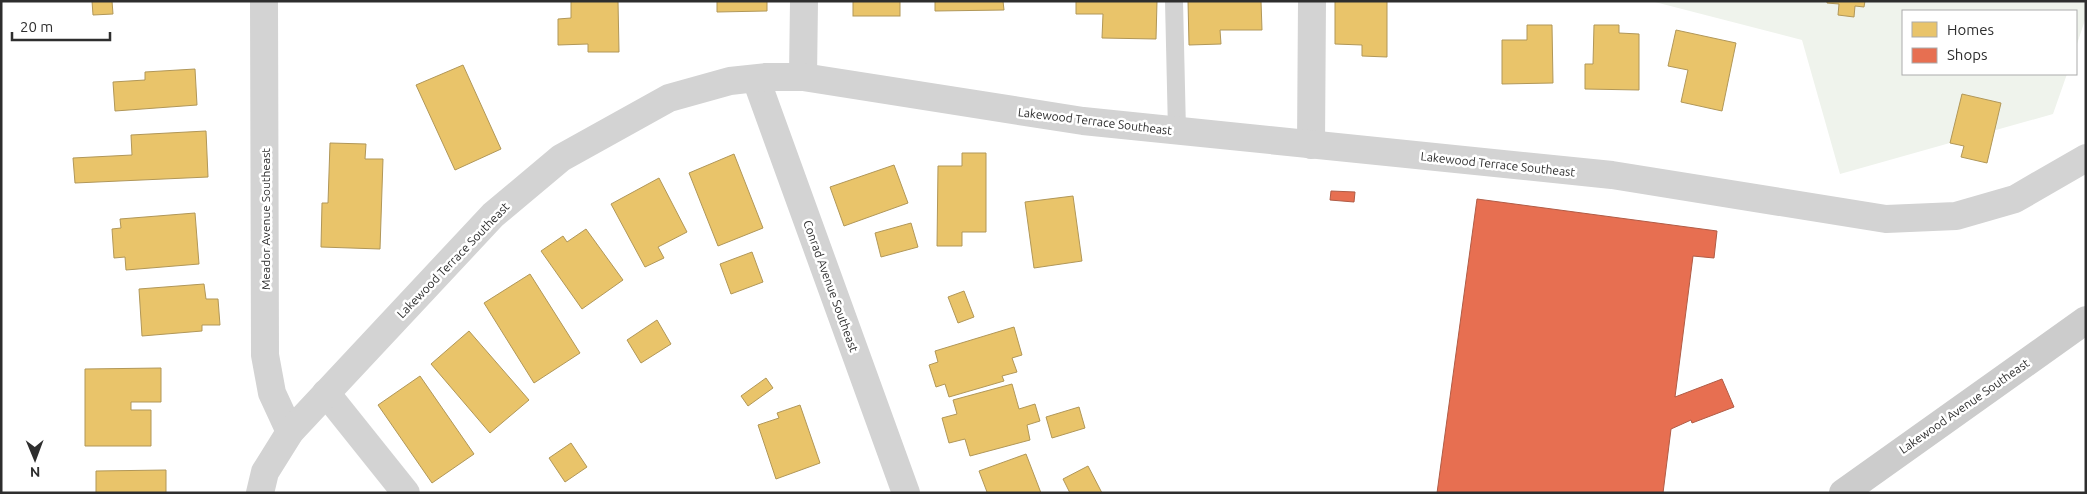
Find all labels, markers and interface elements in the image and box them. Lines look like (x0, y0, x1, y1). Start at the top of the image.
scale bar (12, 10, 110, 42)
legend (1902, 10, 2077, 75)
text: 20 m (20, 18, 53, 35)
text: Homes (1947, 21, 1994, 38)
text: Shops (1947, 46, 1988, 63)
street label: Lakewood Terrace Southeast (1017, 105, 1173, 137)
street label: Meador Avenue Southeast (259, 148, 272, 290)
street label: Lakewood Terrace Southeast (1420, 149, 1576, 179)
street label: Lakewood Terrace Southeast (394, 199, 512, 320)
street label: Conrad Avenue Southeast (801, 218, 861, 354)
street label: Lakewood Avenue Southeast (1897, 356, 2032, 456)
north arrow (10, 434, 60, 484)
text: N (30, 464, 41, 480)

